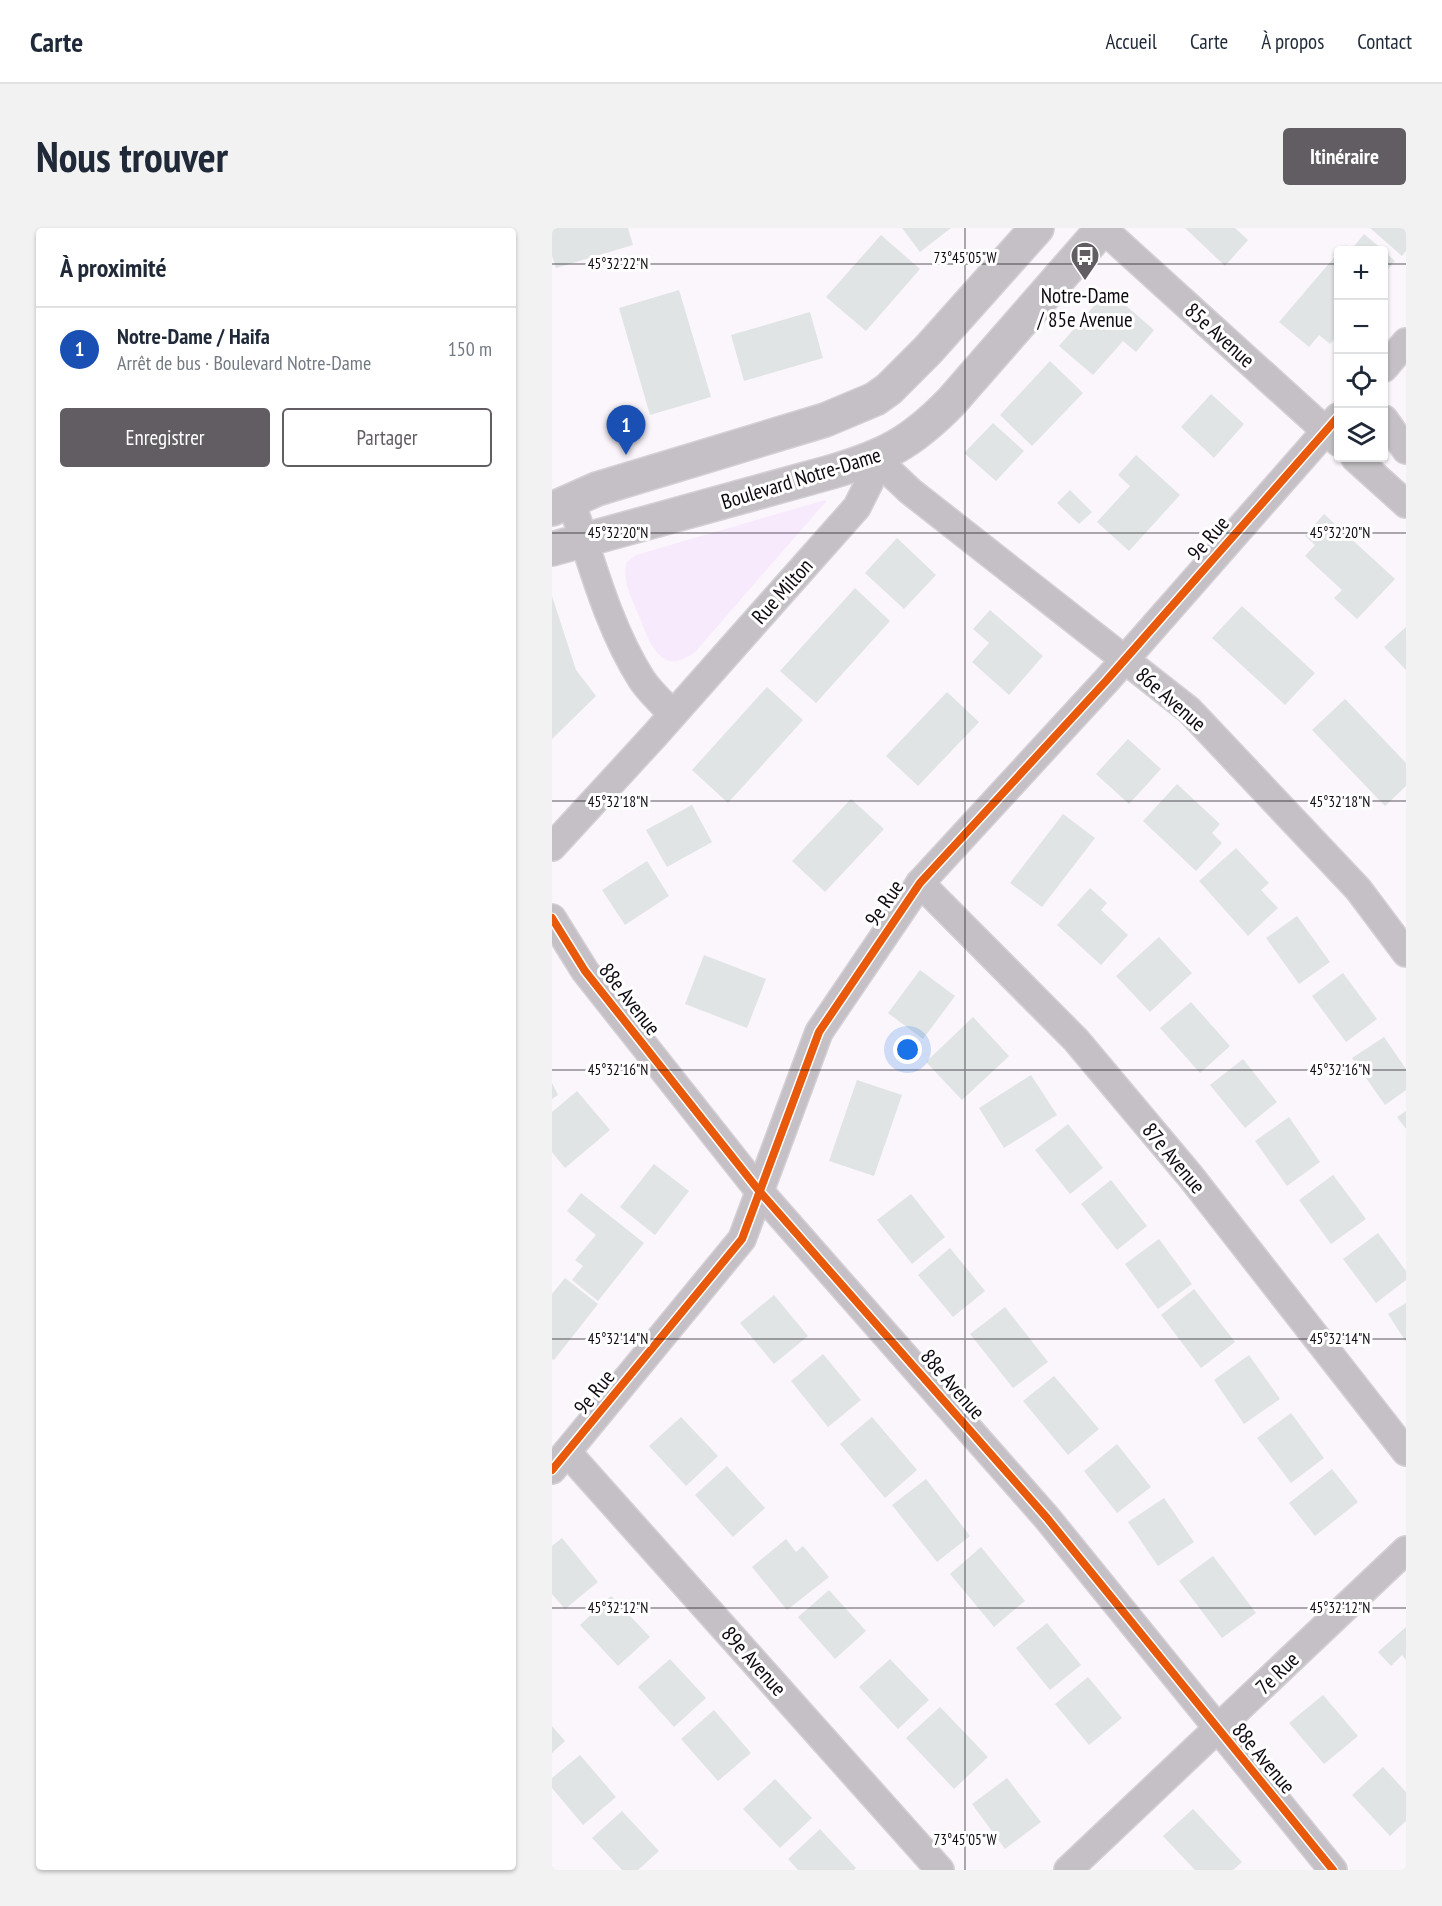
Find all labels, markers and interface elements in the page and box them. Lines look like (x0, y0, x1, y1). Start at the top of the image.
text: Carte (30, 23, 83, 60)
text: Accueil (1105, 28, 1157, 55)
text: Carte (1190, 28, 1228, 55)
text: À propos (1261, 28, 1324, 55)
text: Contact (1357, 28, 1412, 55)
button: Itinéraire (1283, 128, 1406, 185)
text: Nous trouver (36, 129, 228, 184)
bus stop icon: Notre-Dame / 85e Avenue (1069, 240, 1101, 282)
map controls (1334, 246, 1388, 462)
button: + (1334, 246, 1388, 300)
text: 73°45'05"W (933, 248, 997, 267)
text: À proximité (60, 251, 167, 284)
text: 45°32'22"N (588, 254, 648, 273)
place label: Notre-Dame / 85e Avenue (1036, 282, 1133, 333)
street label: 85e Avenue (1180, 297, 1260, 373)
button: − (1334, 300, 1388, 354)
text: Notre-Dame / Haifa (117, 322, 270, 350)
text: 1 (75, 336, 84, 362)
text: 150 m (448, 336, 492, 362)
text: Arrêt de bus · Boulevard Notre-Dame (117, 350, 371, 376)
button: locate (1334, 354, 1388, 408)
pin: 1 (606, 406, 646, 455)
button: Enregistrer (60, 408, 270, 467)
button: Partager (282, 408, 492, 467)
button: layers (1334, 408, 1388, 462)
street label: Boulevard Notre-Dame (718, 441, 884, 515)
street label: 9e Rue (1181, 510, 1235, 566)
text: 45°32'20"N (588, 523, 648, 542)
text: 45°32'20"N (1310, 523, 1370, 542)
street label: Rue Milton (746, 553, 818, 629)
street label: 86e Avenue (1130, 661, 1212, 737)
text: 45°32'18"N (588, 792, 648, 811)
text: 45°32'18"N (1310, 792, 1370, 811)
street label: 9e Rue (859, 875, 909, 931)
street label: 88e Avenue (593, 957, 667, 1041)
your location (893, 1035, 922, 1064)
text: 45°32'16"N (588, 1060, 648, 1079)
text: 45°32'16"N (1310, 1060, 1370, 1079)
street label: 87e Avenue (1137, 1117, 1211, 1199)
text: 45°32'14"N (588, 1329, 648, 1348)
text: 45°32'14"N (1310, 1329, 1370, 1348)
street label: 88e Avenue (915, 1343, 991, 1425)
street label: 9e Rue (568, 1364, 620, 1420)
text: 45°32'12"N (588, 1598, 648, 1617)
text: 45°32'12"N (1310, 1598, 1370, 1617)
street label: 89e Avenue (716, 1621, 792, 1701)
street label: 7e Rue (1250, 1646, 1304, 1700)
street label: 88e Avenue (1226, 1717, 1302, 1799)
text: 73°45'05"W (933, 1830, 997, 1849)

